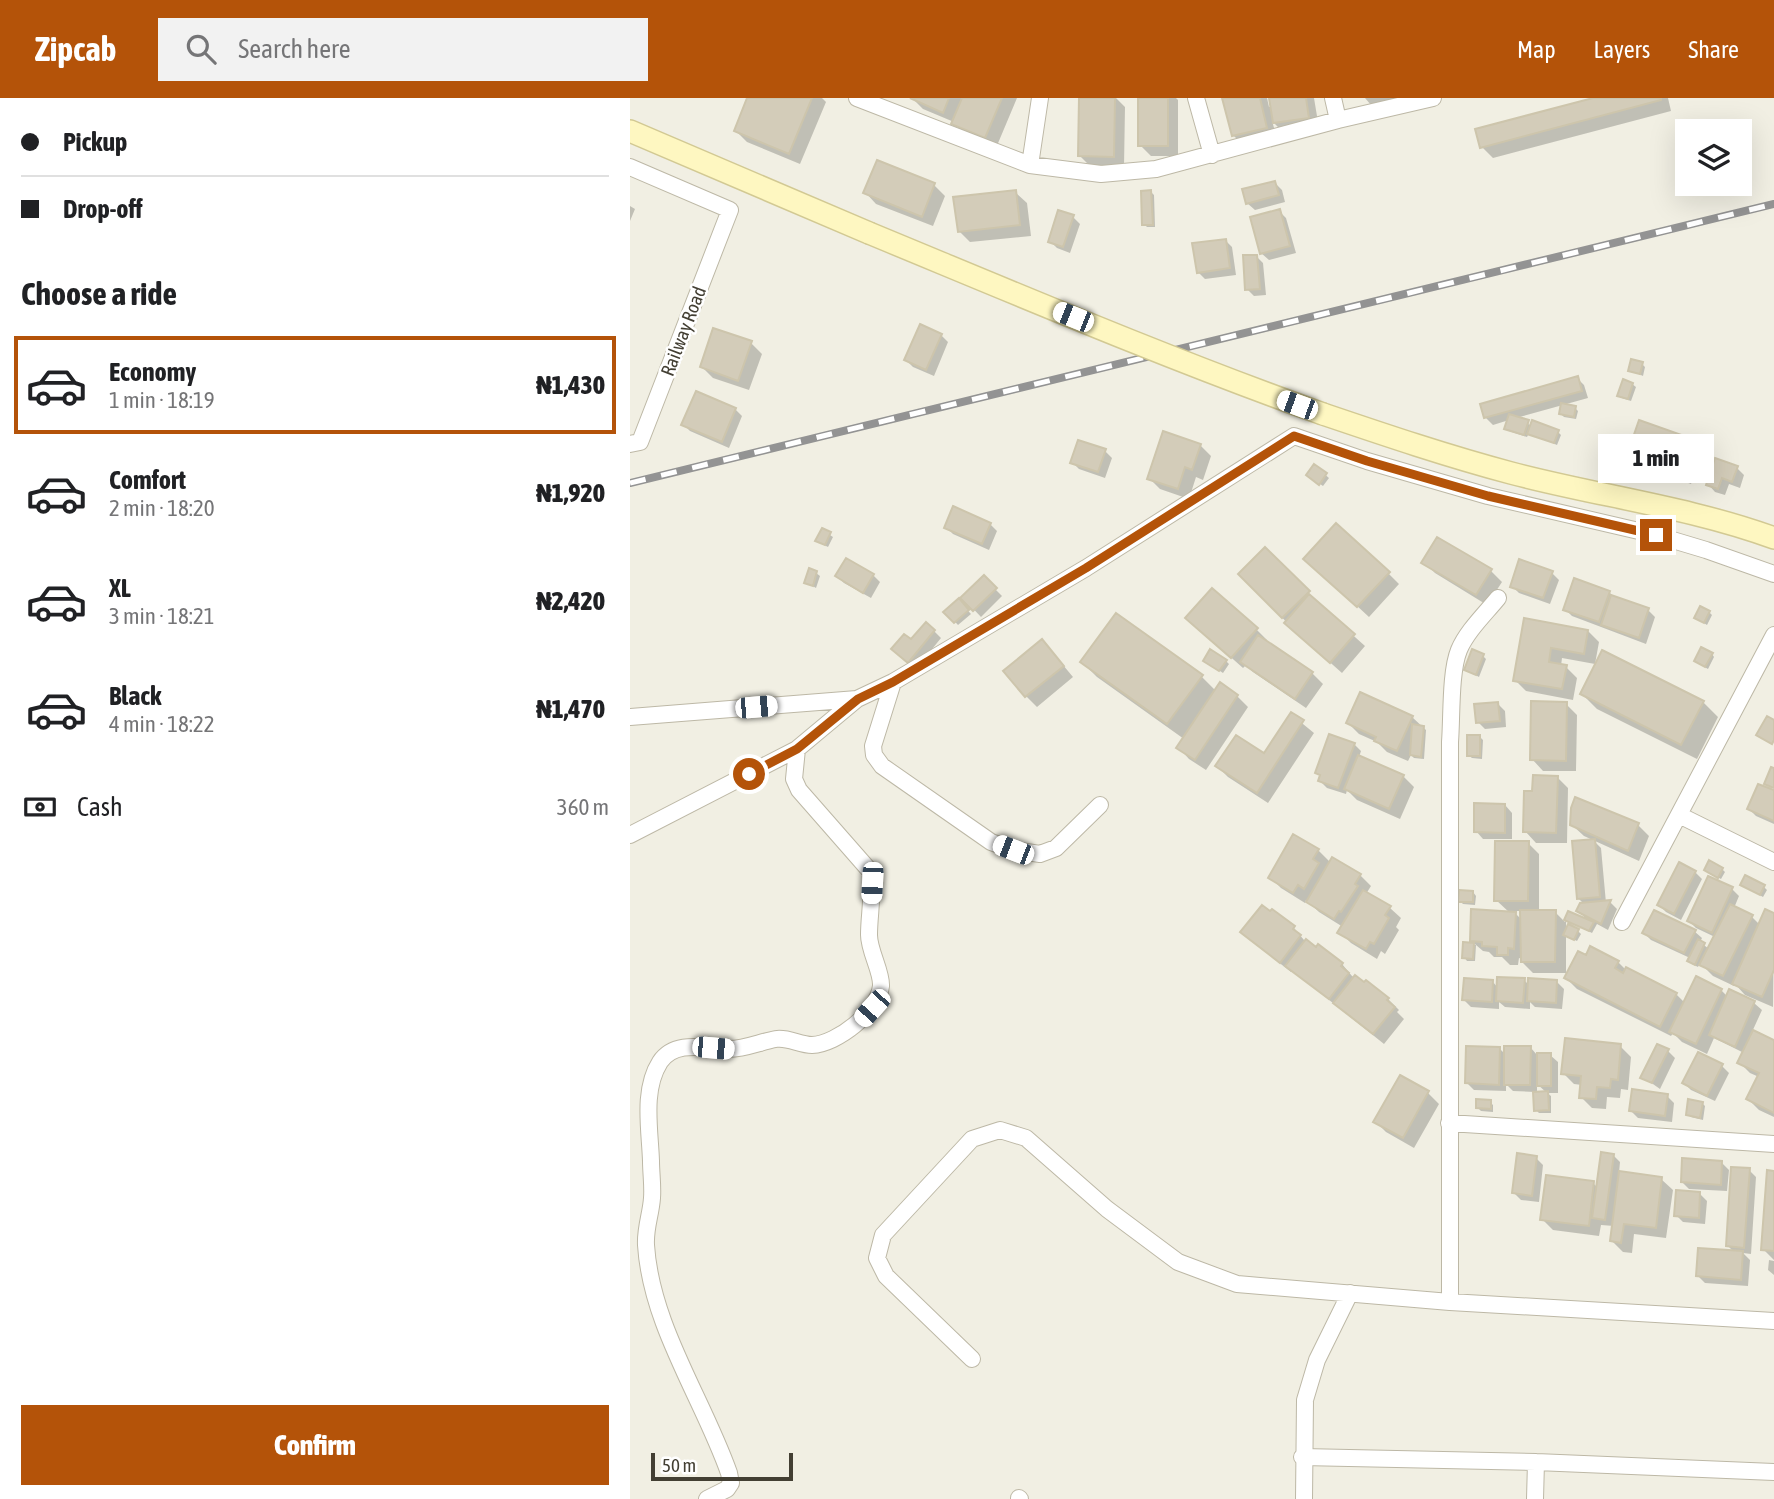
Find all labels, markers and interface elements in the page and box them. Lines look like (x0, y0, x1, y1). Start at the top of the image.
search box (158, 18, 648, 81)
text: Zipcab (35, 30, 116, 68)
icon: search (182, 30, 220, 68)
text: Search here (238, 34, 350, 64)
text: Map (1517, 36, 1556, 63)
text: Layers (1594, 36, 1650, 63)
text: Share (1688, 36, 1739, 63)
map controls (1675, 119, 1752, 196)
button: layers (1675, 119, 1752, 196)
text: Pickup (63, 127, 127, 157)
text: Drop-off (63, 194, 143, 224)
text: Choose a ride (21, 275, 177, 312)
street label: Railway Road (656, 283, 710, 379)
car (1050, 299, 1097, 335)
icon: car (25, 354, 88, 417)
text: Economy (109, 357, 196, 387)
text: ₦1,430 (536, 370, 605, 400)
text: 1 min · 18:19 (109, 387, 215, 413)
car (1274, 388, 1321, 422)
callout: 1 min (1598, 434, 1714, 482)
text: 1 min (1633, 445, 1679, 471)
icon: car (25, 462, 88, 525)
text: Comfort (109, 465, 186, 495)
text: ₦1,920 (536, 478, 605, 508)
text: 2 min · 18:20 (109, 495, 215, 521)
route end (1640, 519, 1672, 551)
icon: car (25, 570, 88, 633)
text: XL (109, 573, 131, 603)
text: ₦2,420 (536, 586, 605, 616)
text: 3 min · 18:21 (109, 603, 215, 629)
icon: car (25, 678, 88, 741)
text: Black (109, 681, 161, 711)
text: ₦1,470 (536, 694, 605, 724)
car (735, 695, 778, 719)
text: 4 min · 18:22 (109, 711, 215, 737)
route start (733, 758, 765, 790)
icon: cash (21, 788, 59, 826)
text: Cash (77, 792, 123, 822)
text: 360 m (557, 794, 609, 820)
car (990, 833, 1037, 867)
car (861, 861, 884, 905)
car (851, 985, 894, 1031)
car (692, 1036, 735, 1060)
button: Confirm (21, 1405, 609, 1485)
scale bar (651, 1450, 793, 1482)
text: 50 m (662, 1454, 696, 1476)

